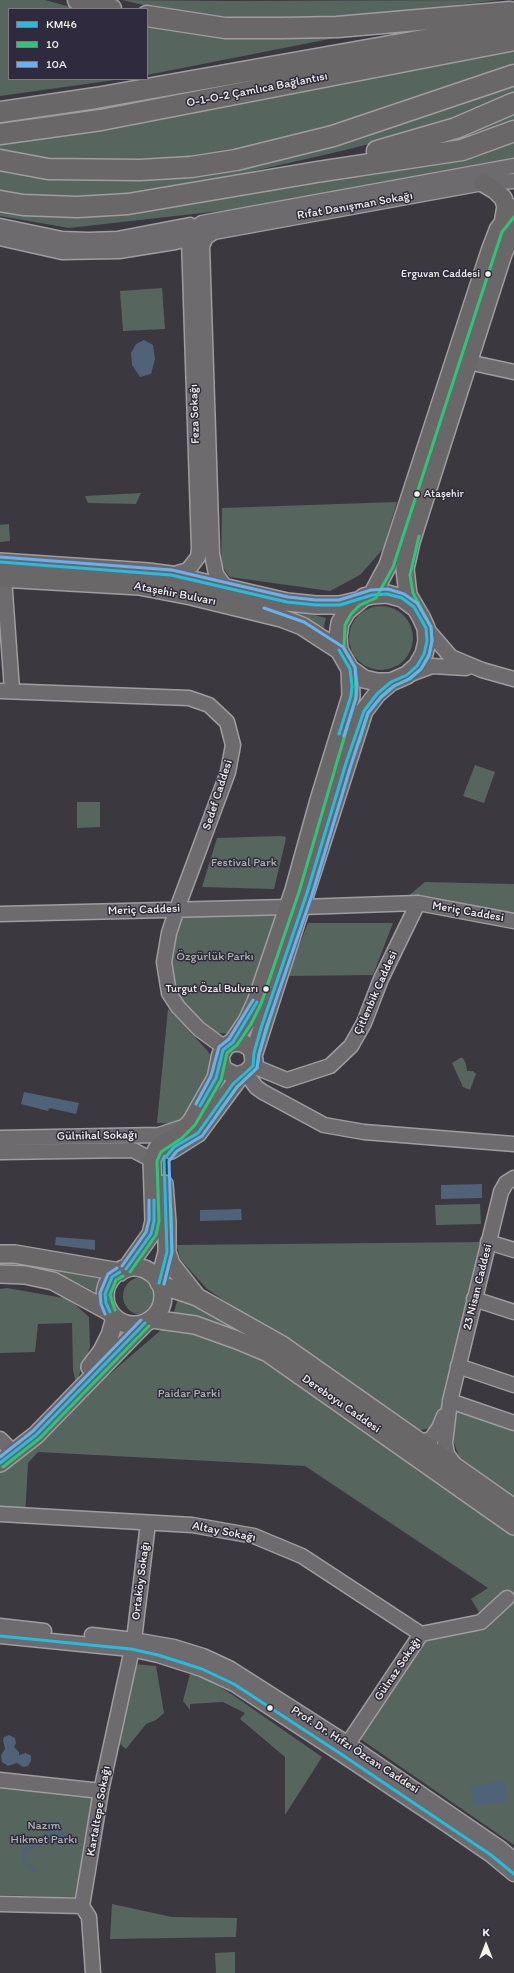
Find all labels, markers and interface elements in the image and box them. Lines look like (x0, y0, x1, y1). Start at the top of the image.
legend (8, 8, 148, 80)
text: KM46 (46, 17, 77, 31)
text: 10 (46, 37, 59, 51)
text: 10A (46, 57, 67, 71)
street label: O-1-O-2 Çamlıca Bağlantısı (185, 69, 329, 111)
street label: Rıfat Danışman Sokağı (296, 189, 414, 223)
place label: Erguvan Caddesi (401, 267, 480, 281)
marker: Erguvan Caddesi (483, 269, 493, 279)
street label: Feza Sokağı (187, 384, 203, 444)
place label: Ataşehir (424, 487, 464, 501)
marker: Ataşehir (412, 489, 422, 499)
street label: Ataşehir Bulvarı (133, 579, 217, 609)
street label: Sedef Caddesi (200, 758, 236, 832)
park label: Festival Park (211, 856, 277, 870)
street label: Meriç Caddesi (431, 899, 505, 925)
street label: Meriç Caddesi (108, 902, 180, 918)
street label: Çitlenbik Caddesi (351, 949, 401, 1037)
park label: Özgürlük Parkı (176, 950, 254, 964)
place label: Turgut Özal Bulvarı (166, 982, 258, 996)
marker: Turgut Özal Bulvarı (261, 984, 271, 994)
street label: Gülnihal Sokağı (57, 1128, 137, 1144)
street label: 23 Nisan Caddesi (460, 1242, 496, 1332)
street label: Dereboyu Caddesi (299, 1372, 383, 1436)
park label: Paidar Parki (158, 1387, 220, 1401)
street label: Altay Sokağı (191, 1519, 257, 1545)
street label: Ortaköy Sokağı (129, 1541, 153, 1621)
street label: Gülnaz Sokağı (371, 1635, 425, 1703)
unlabelled marker (265, 1703, 275, 1713)
street label: Prof. Dr. Hıfzı Özcan Caddesi (288, 1703, 422, 1797)
street label: Kartaltepe Sokağı (84, 1765, 114, 1857)
park label: Nazım Hikmet Parkı (11, 1819, 77, 1847)
north arrow (466, 1925, 506, 1965)
text: K (482, 1926, 490, 1939)

